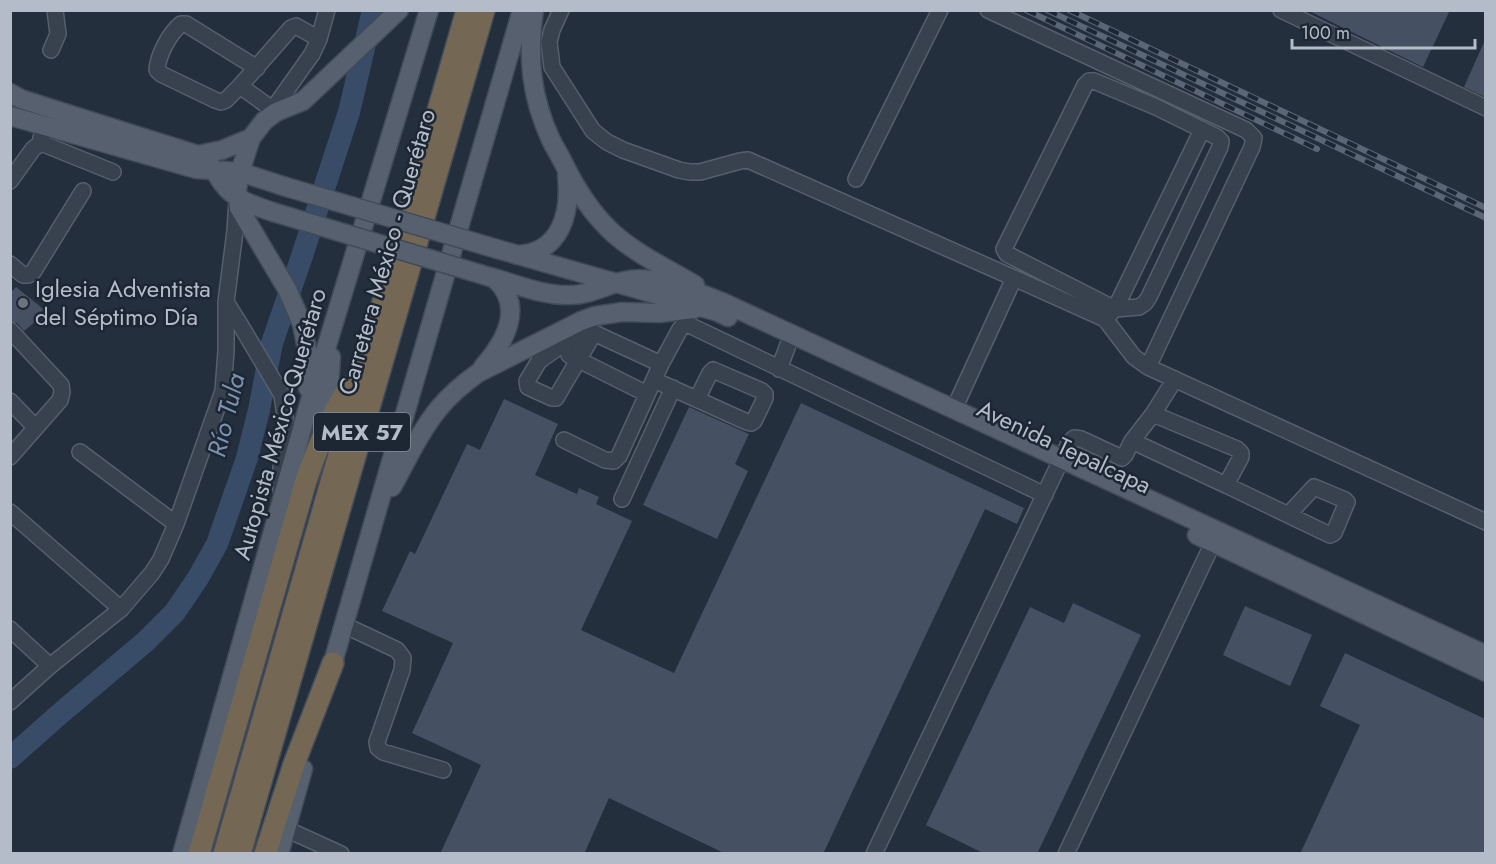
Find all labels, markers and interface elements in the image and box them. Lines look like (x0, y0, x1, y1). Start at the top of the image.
scale bar (1292, 12, 1475, 50)
text: 100 m (1301, 20, 1350, 46)
street label: Carretera México - Querétaro (329, 105, 444, 399)
place label: Iglesia Adventista del Séptimo Día (35, 271, 211, 334)
street label: Autopista México-Querétaro (224, 284, 335, 564)
marker: Iglesia Adventista del Séptimo Día (16, 296, 30, 310)
water label: Río Tula (197, 368, 255, 461)
street label: Avenida Tepalcapa (971, 391, 1157, 502)
road number: MEX 57 (314, 413, 410, 451)

